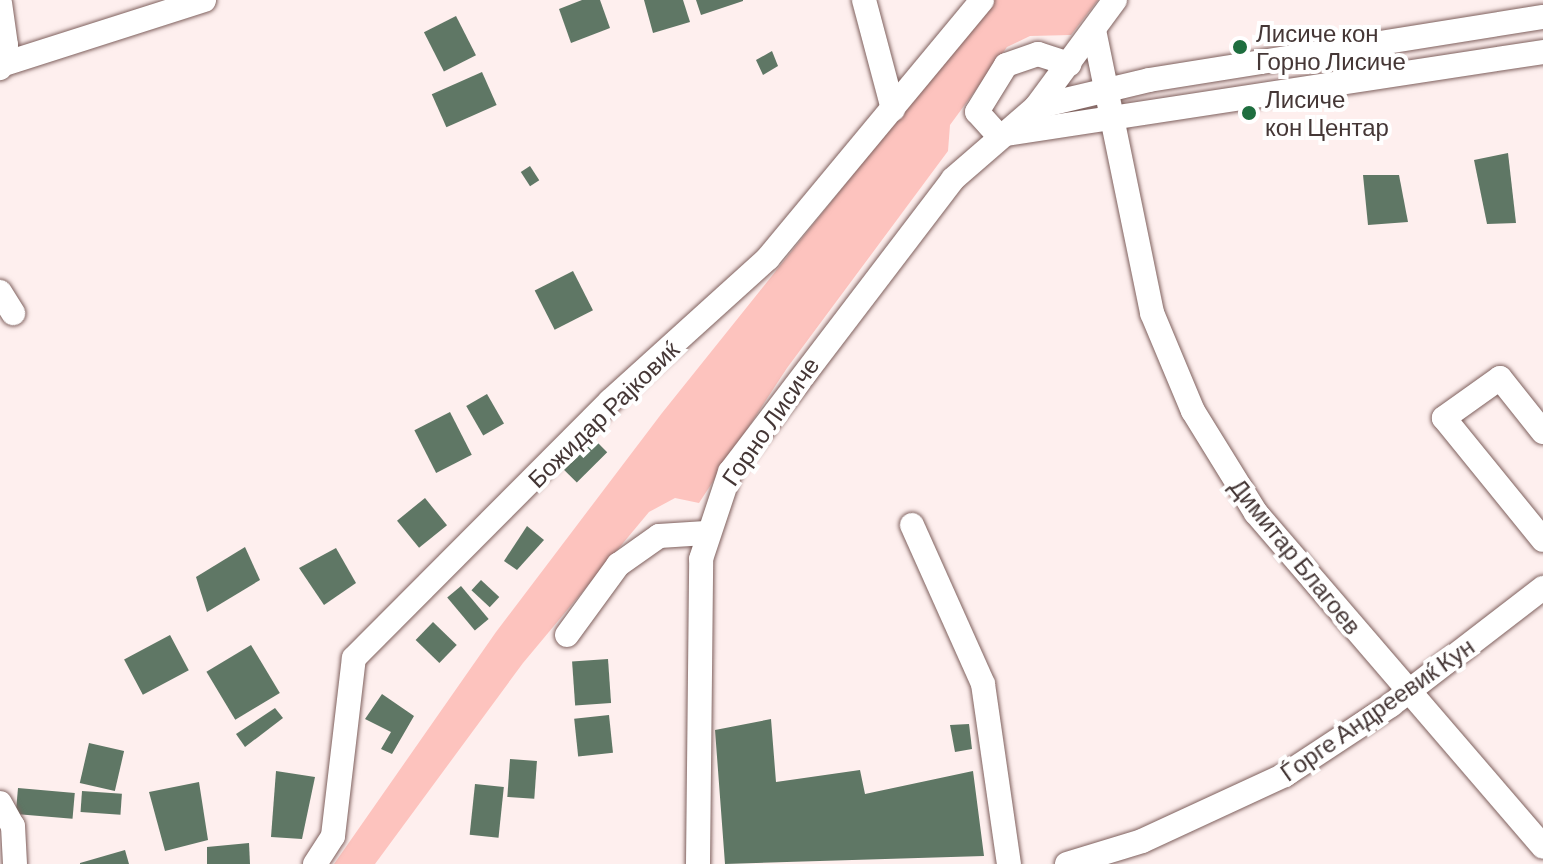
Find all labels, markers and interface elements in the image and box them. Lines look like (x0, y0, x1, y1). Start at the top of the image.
place label: Лисиче кон Горно Лисиче (1256, 19, 1406, 75)
marker: Лисиче кон Горно Лисиче (1231, 38, 1249, 56)
place label: Лисиче кон Центар (1265, 85, 1389, 141)
marker: Лисиче кон Центар (1240, 104, 1258, 122)
street label: Божидар Рајковиќ (522, 335, 684, 493)
street label: Горно Лисиче (715, 351, 825, 491)
street label: Димитар Благоев (1224, 472, 1368, 640)
street label: Ѓорге Андреевиќ Кун (1275, 631, 1479, 787)

